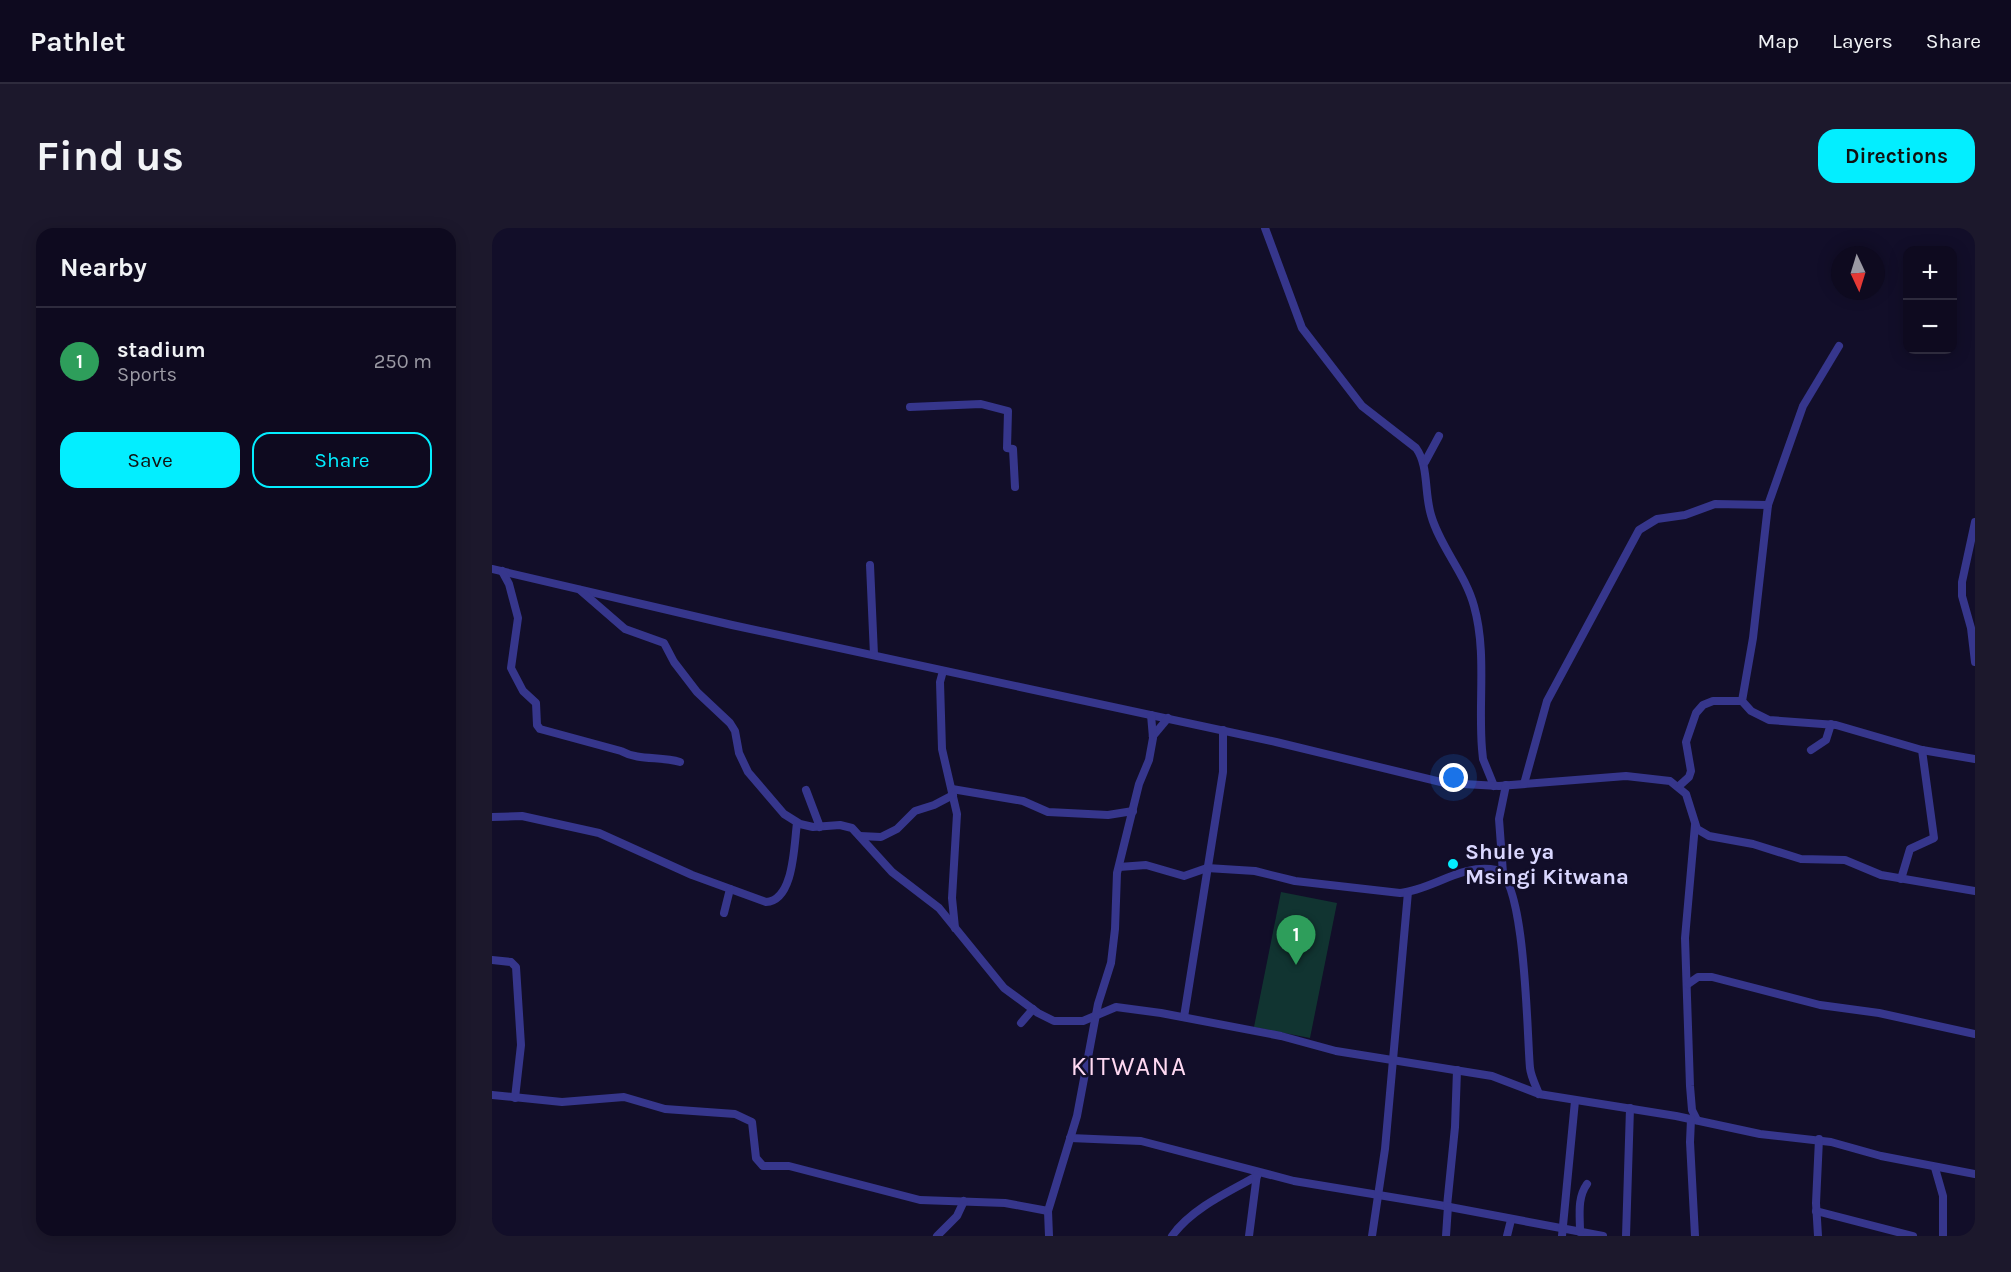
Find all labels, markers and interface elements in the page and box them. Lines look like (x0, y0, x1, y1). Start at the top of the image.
text: Pathlet (30, 25, 126, 58)
text: Map (1757, 29, 1799, 53)
text: Layers (1832, 29, 1893, 53)
text: Share (1926, 29, 1981, 53)
button: Directions (1818, 129, 1975, 183)
text: Find us (36, 131, 184, 181)
north arrow (1831, 246, 1885, 300)
map controls (1903, 246, 1957, 354)
button: + (1903, 246, 1957, 300)
text: Nearby (60, 252, 147, 283)
button: − (1903, 300, 1957, 354)
text: stadium (117, 337, 206, 363)
text: 1 (76, 350, 83, 373)
text: 250 m (374, 350, 432, 373)
text: Sports (117, 363, 177, 386)
button: Save (60, 432, 240, 488)
button: Share (252, 432, 432, 488)
your location (1439, 763, 1468, 792)
place label: Shule ya Msingi Kitwana (1465, 839, 1629, 890)
marker: Shule ya Msingi Kitwana (1446, 857, 1460, 871)
pin: 1 (1276, 916, 1316, 965)
district label: KITWANA (1071, 1051, 1187, 1082)

